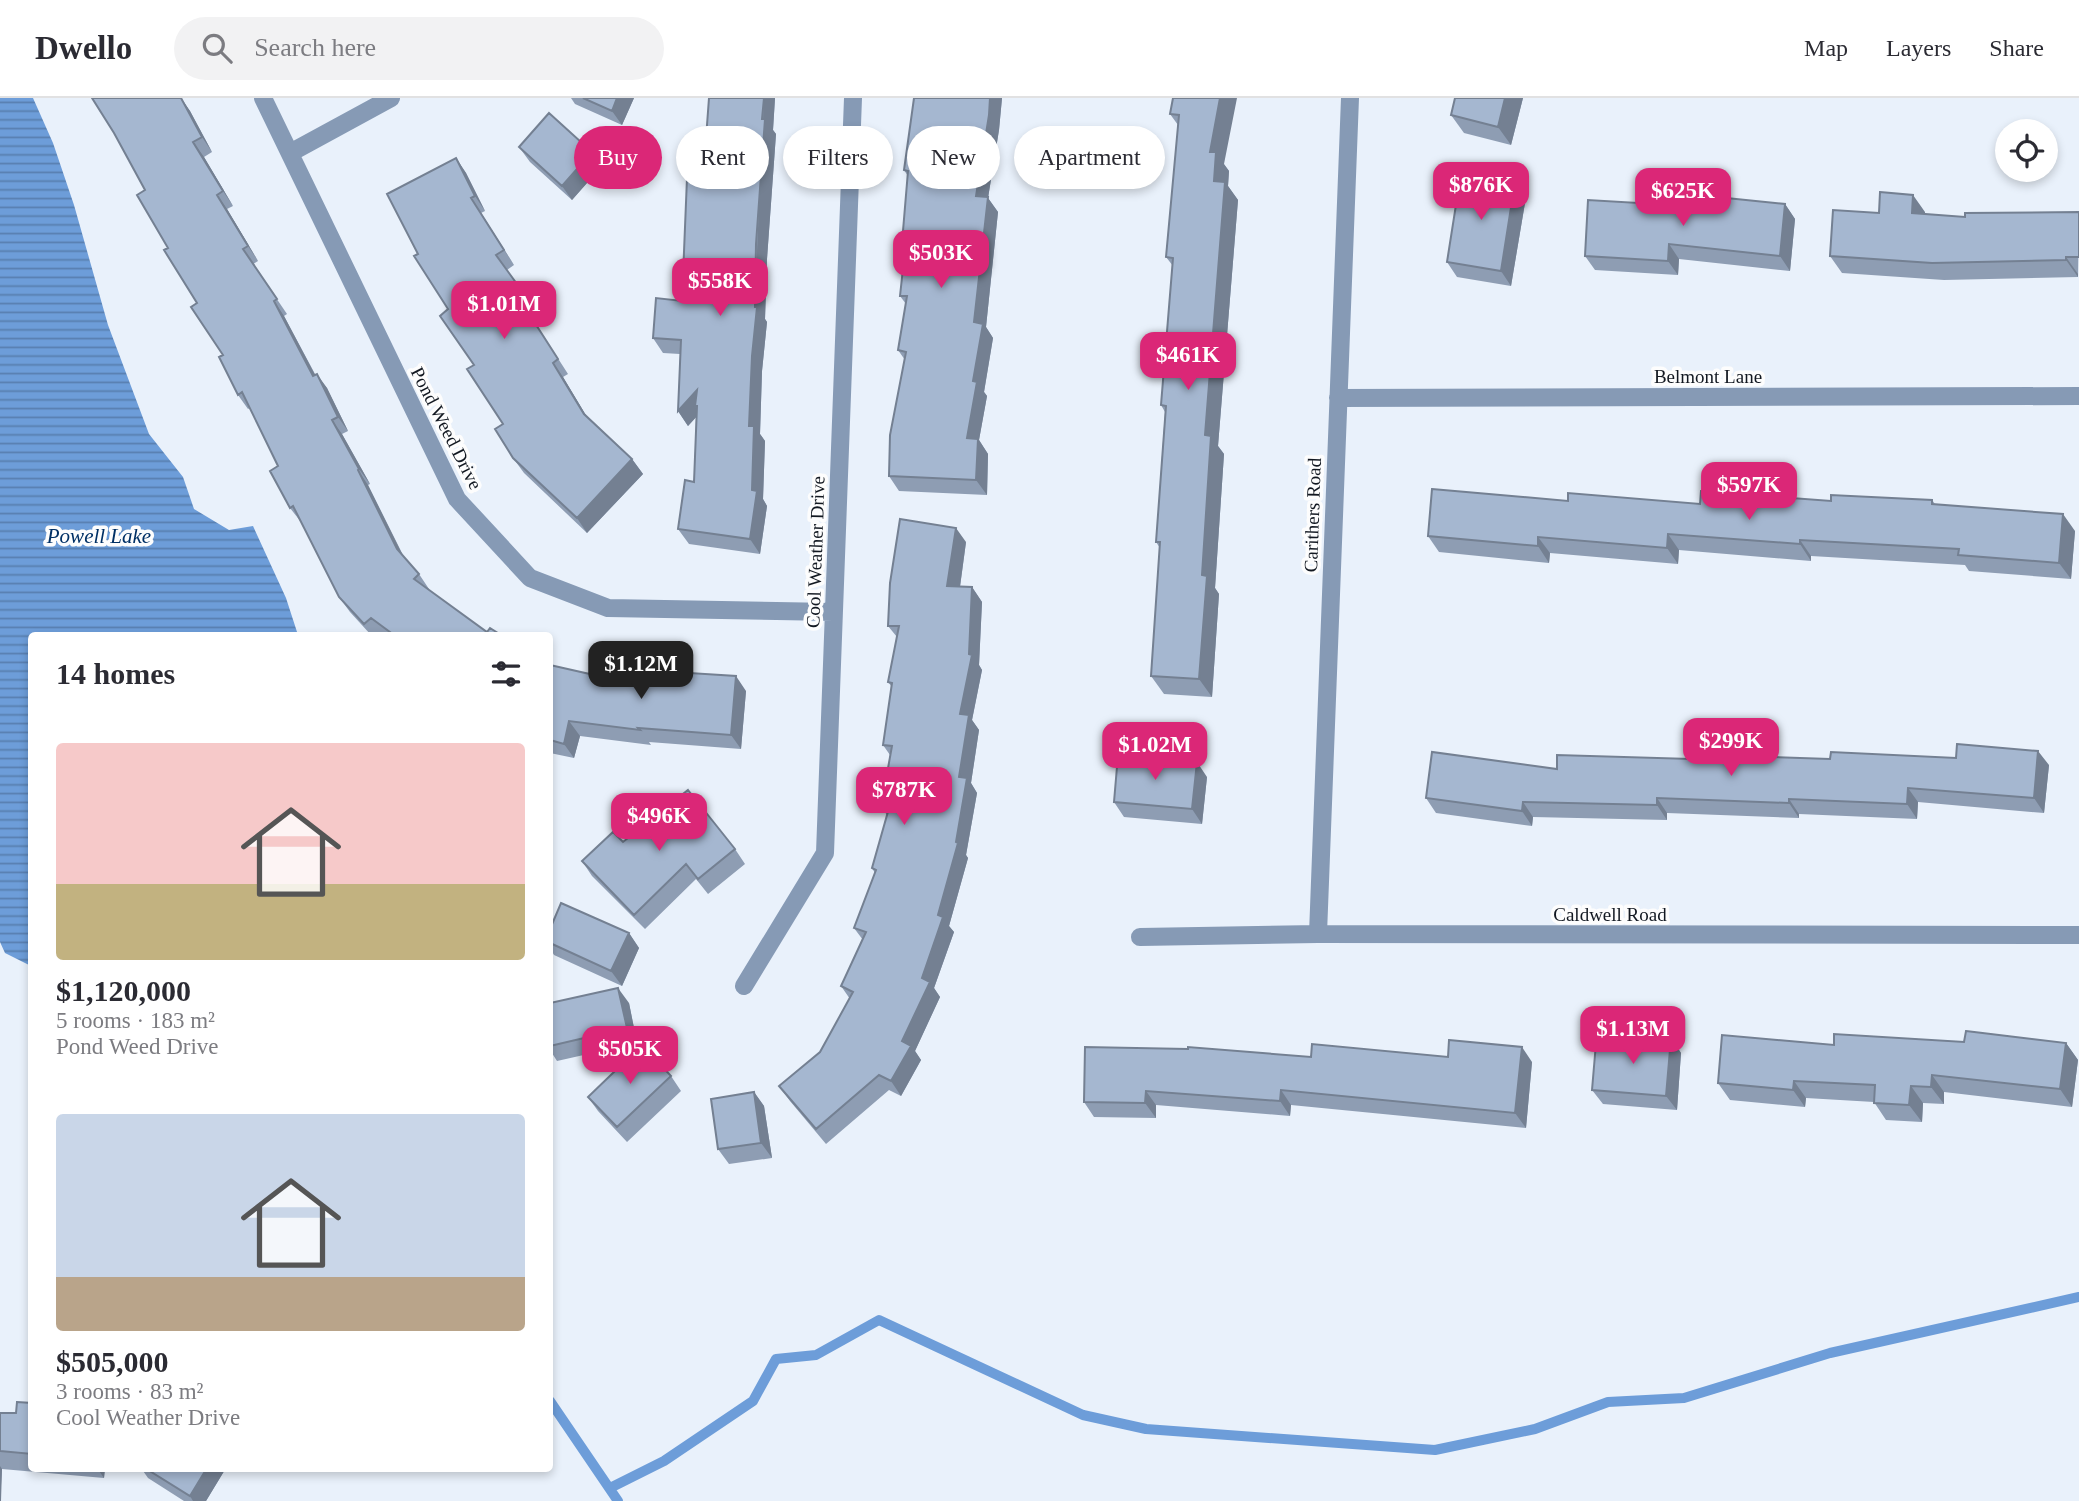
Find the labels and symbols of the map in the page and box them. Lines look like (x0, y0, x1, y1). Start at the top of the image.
pin: $876K (1432, 162, 1530, 222)
pin: $625K (1634, 169, 1732, 228)
pin: $503K (892, 230, 990, 290)
pin: $558K (671, 258, 769, 318)
pin: $1.01M (447, 282, 561, 341)
pin: $461K (1139, 332, 1237, 392)
street label: Pond Weed Drive (407, 364, 486, 493)
street label: Belmont Lane (1654, 366, 1762, 387)
street label: Carithers Road (1300, 457, 1325, 573)
pin: $597K (1700, 462, 1798, 522)
street label: Cool Weather Drive (802, 476, 829, 628)
water label: Powell Lake (46, 524, 151, 548)
pin: $1.12M (584, 642, 698, 701)
pin: $299K (1682, 718, 1780, 778)
pin: $1.02M (1098, 722, 1212, 782)
pin: $787K (855, 768, 953, 827)
pin: $496K (610, 794, 708, 853)
street label: Caldwell Road (1553, 904, 1667, 925)
pin: $1.13M (1576, 1006, 1690, 1066)
pin: $505K (581, 1026, 679, 1086)

